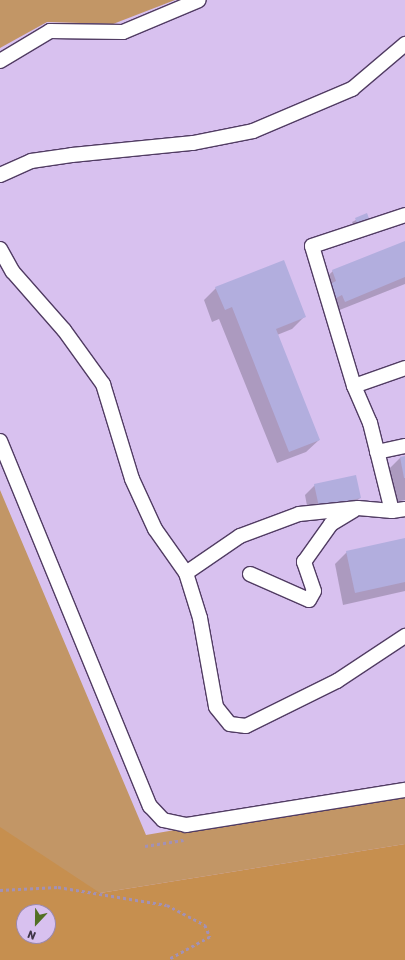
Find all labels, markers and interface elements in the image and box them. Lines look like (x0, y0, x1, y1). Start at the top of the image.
north arrow (16, 904, 56, 944)
text: N (26, 927, 38, 942)

